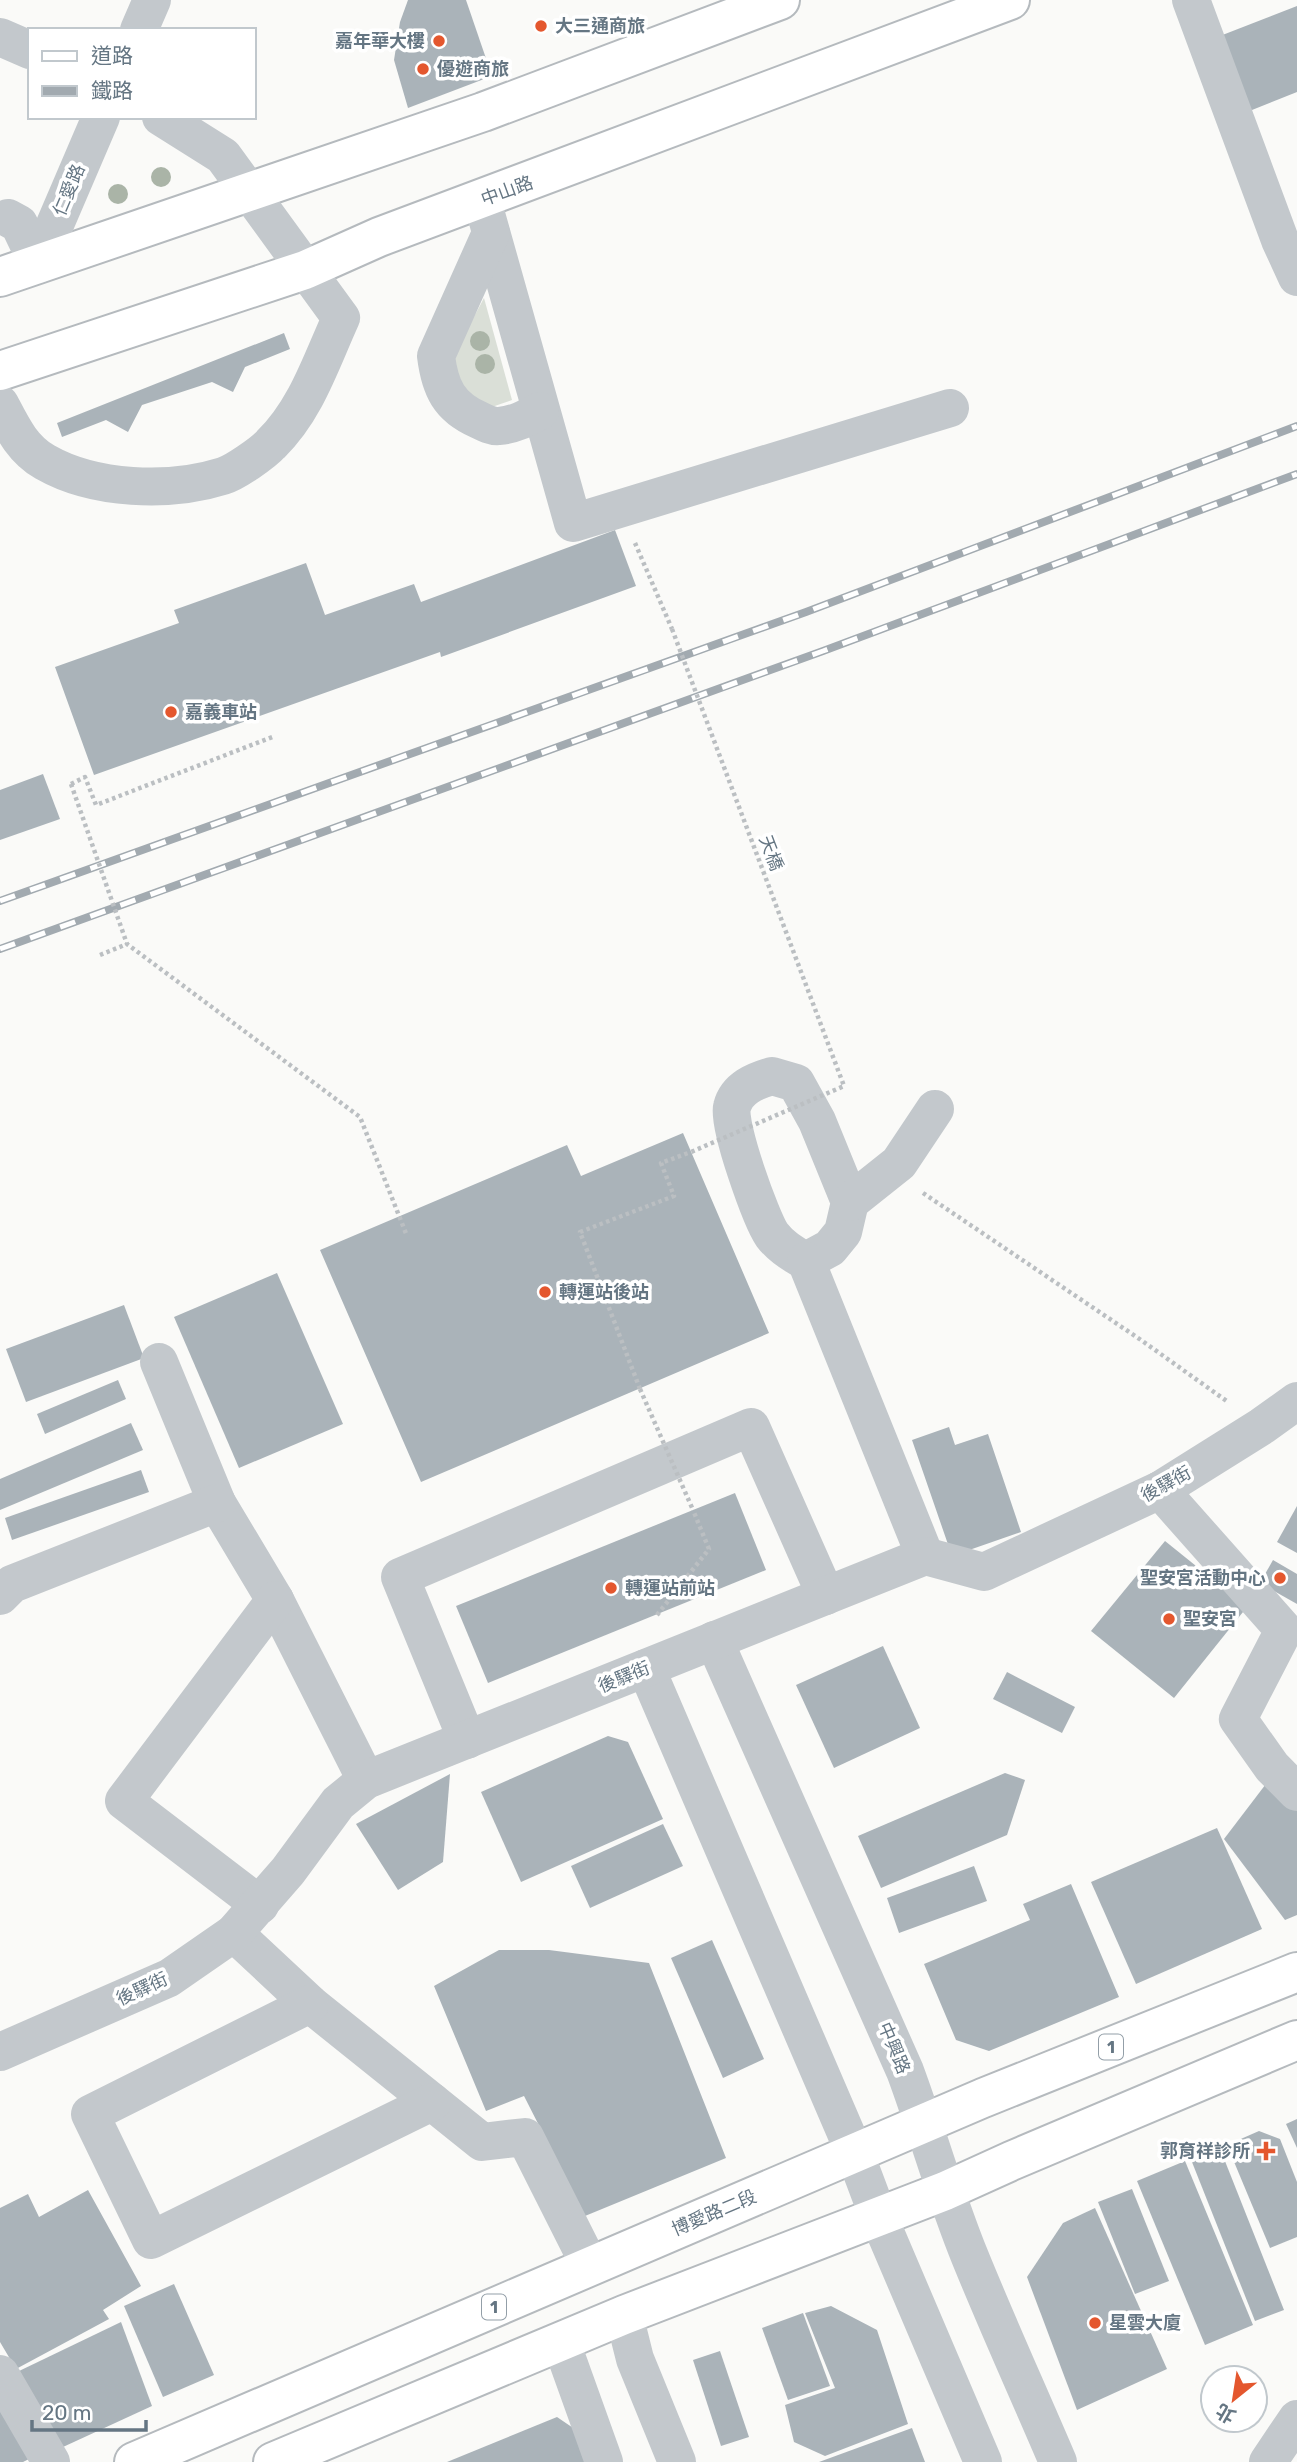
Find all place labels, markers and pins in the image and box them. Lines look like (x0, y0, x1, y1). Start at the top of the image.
place label: 大三通商旅 (555, 15, 645, 37)
marker: 大三通商旅 (533, 18, 549, 34)
place label: 嘉年華大樓 (335, 30, 425, 52)
marker: 嘉年華大樓 (431, 33, 447, 49)
place label: 優遊商旅 (437, 58, 509, 80)
marker: 優遊商旅 (415, 61, 431, 77)
place label: 嘉義車站 (185, 701, 257, 723)
marker: 嘉義車站 (163, 704, 179, 720)
place label: 轉運站後站 (559, 1281, 649, 1303)
marker: 轉運站後站 (537, 1284, 553, 1300)
place label: 聖安宮活動中心 (1140, 1567, 1266, 1589)
marker: 聖安宮活動中心 (1272, 1570, 1288, 1586)
place label: 轉運站前站 (625, 1577, 715, 1599)
marker: 轉運站前站 (603, 1580, 619, 1596)
place label: 聖安宮 (1183, 1608, 1237, 1630)
marker: 聖安宮 (1161, 1611, 1177, 1627)
place label: 郭育祥診所 (1160, 2140, 1250, 2162)
marker: 郭育祥診所 (1256, 2141, 1276, 2161)
place label: 星雲大廈 (1109, 2312, 1181, 2334)
marker: 星雲大廈 (1087, 2315, 1103, 2331)

